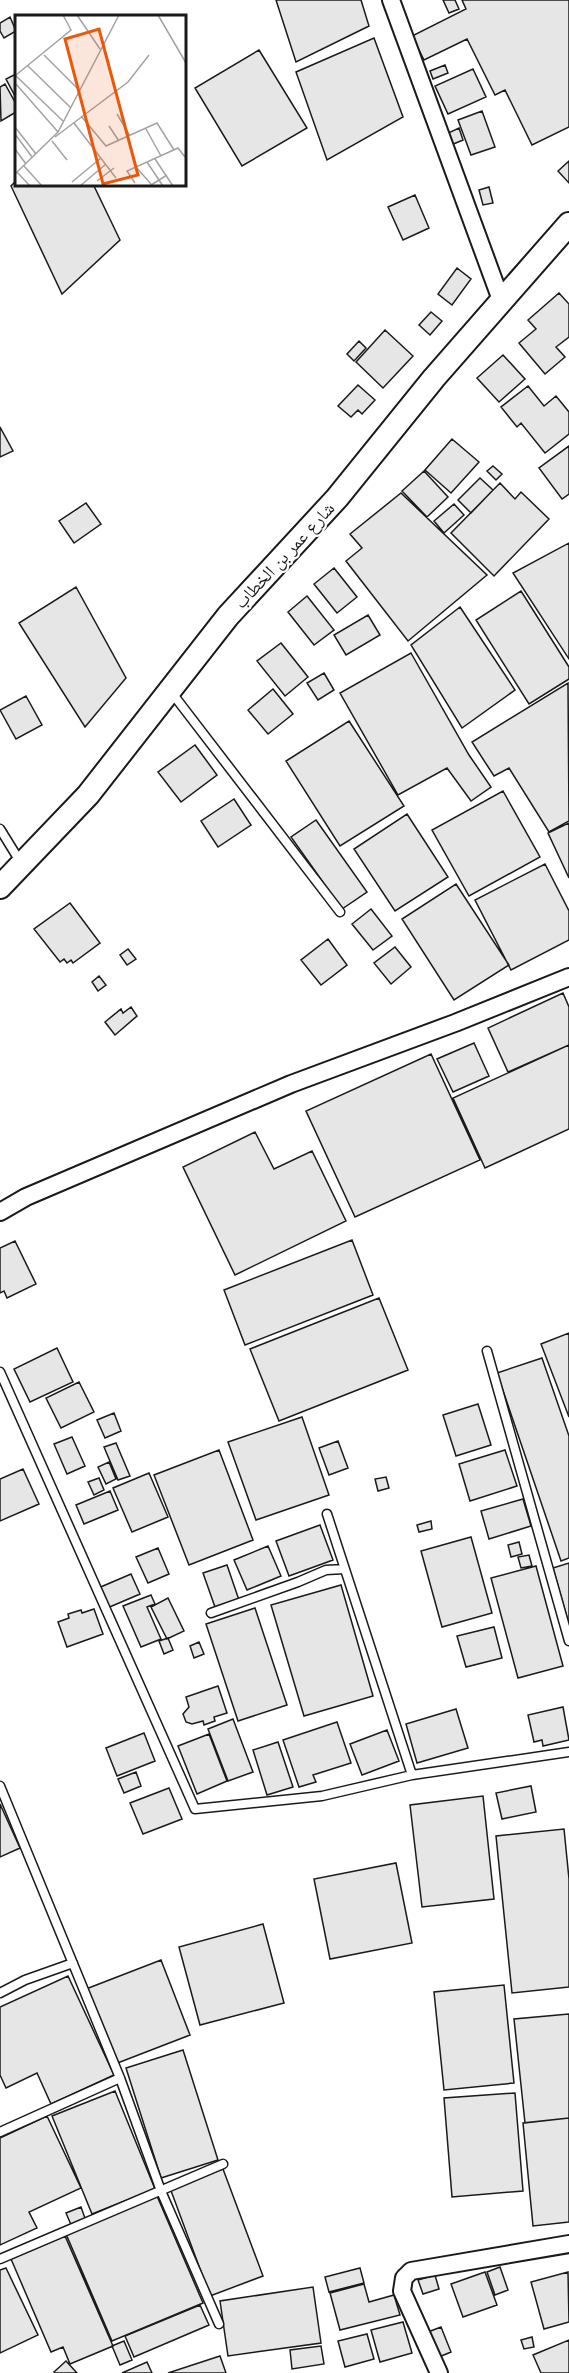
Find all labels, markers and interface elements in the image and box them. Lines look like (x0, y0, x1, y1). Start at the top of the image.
inset map (15, 15, 186, 186)
street label: شارع عمر بن الخطاب (229, 497, 339, 613)

